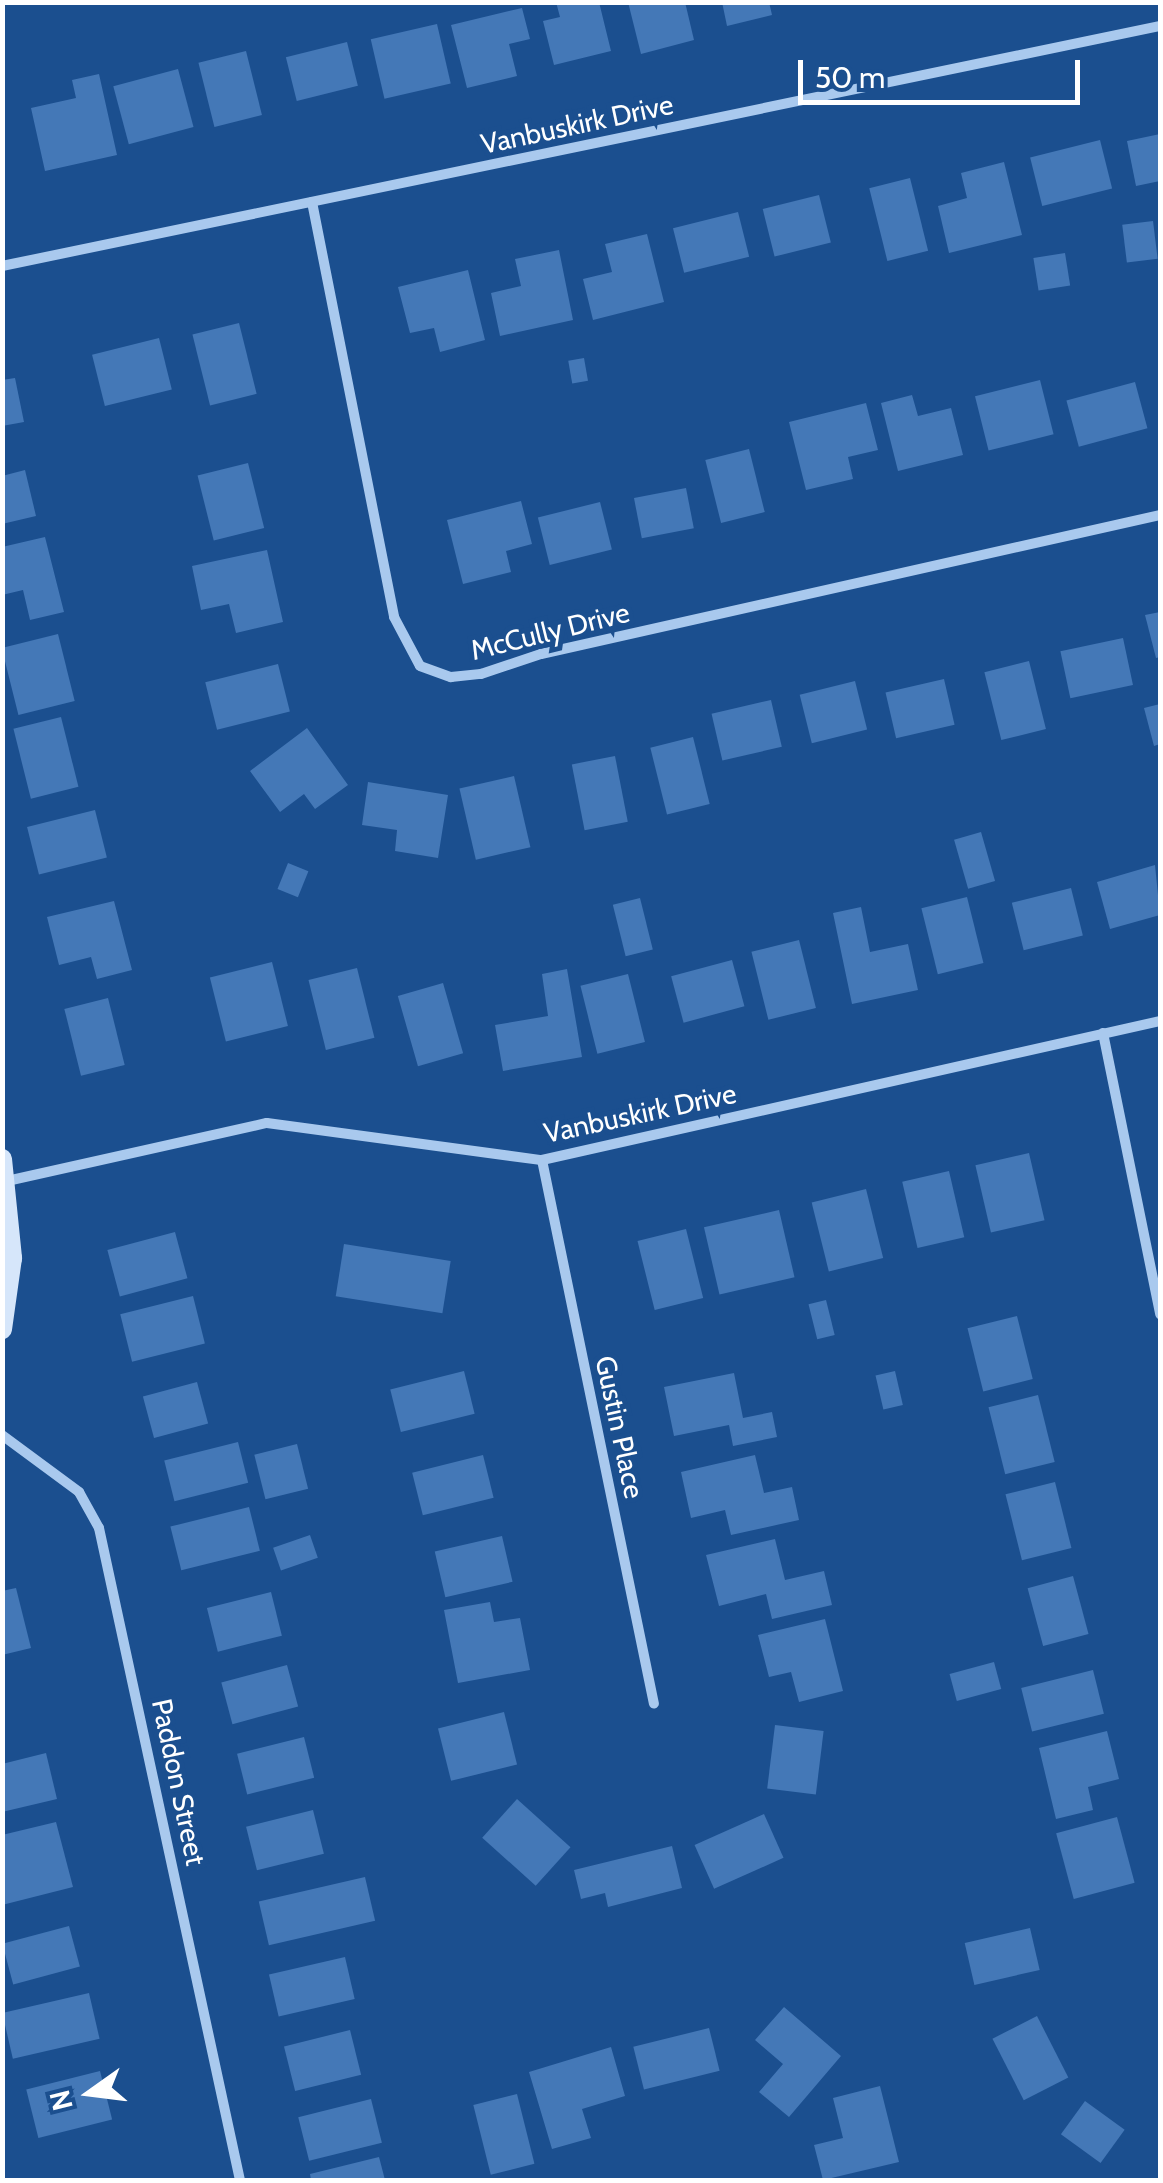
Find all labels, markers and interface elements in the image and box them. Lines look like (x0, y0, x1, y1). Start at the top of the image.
scale bar (803, 40, 1086, 102)
text: 50 m (815, 59, 885, 96)
street label: Vanbuskirk Drive (478, 87, 676, 161)
street label: McCully Drive (467, 595, 633, 667)
street label: Vanbuskirk Drive (541, 1076, 739, 1150)
street label: Gustin Place (588, 1353, 652, 1501)
street label: Paddon Street (145, 1696, 213, 1868)
north arrow (40, 2043, 140, 2143)
text: N (42, 2087, 80, 2114)

